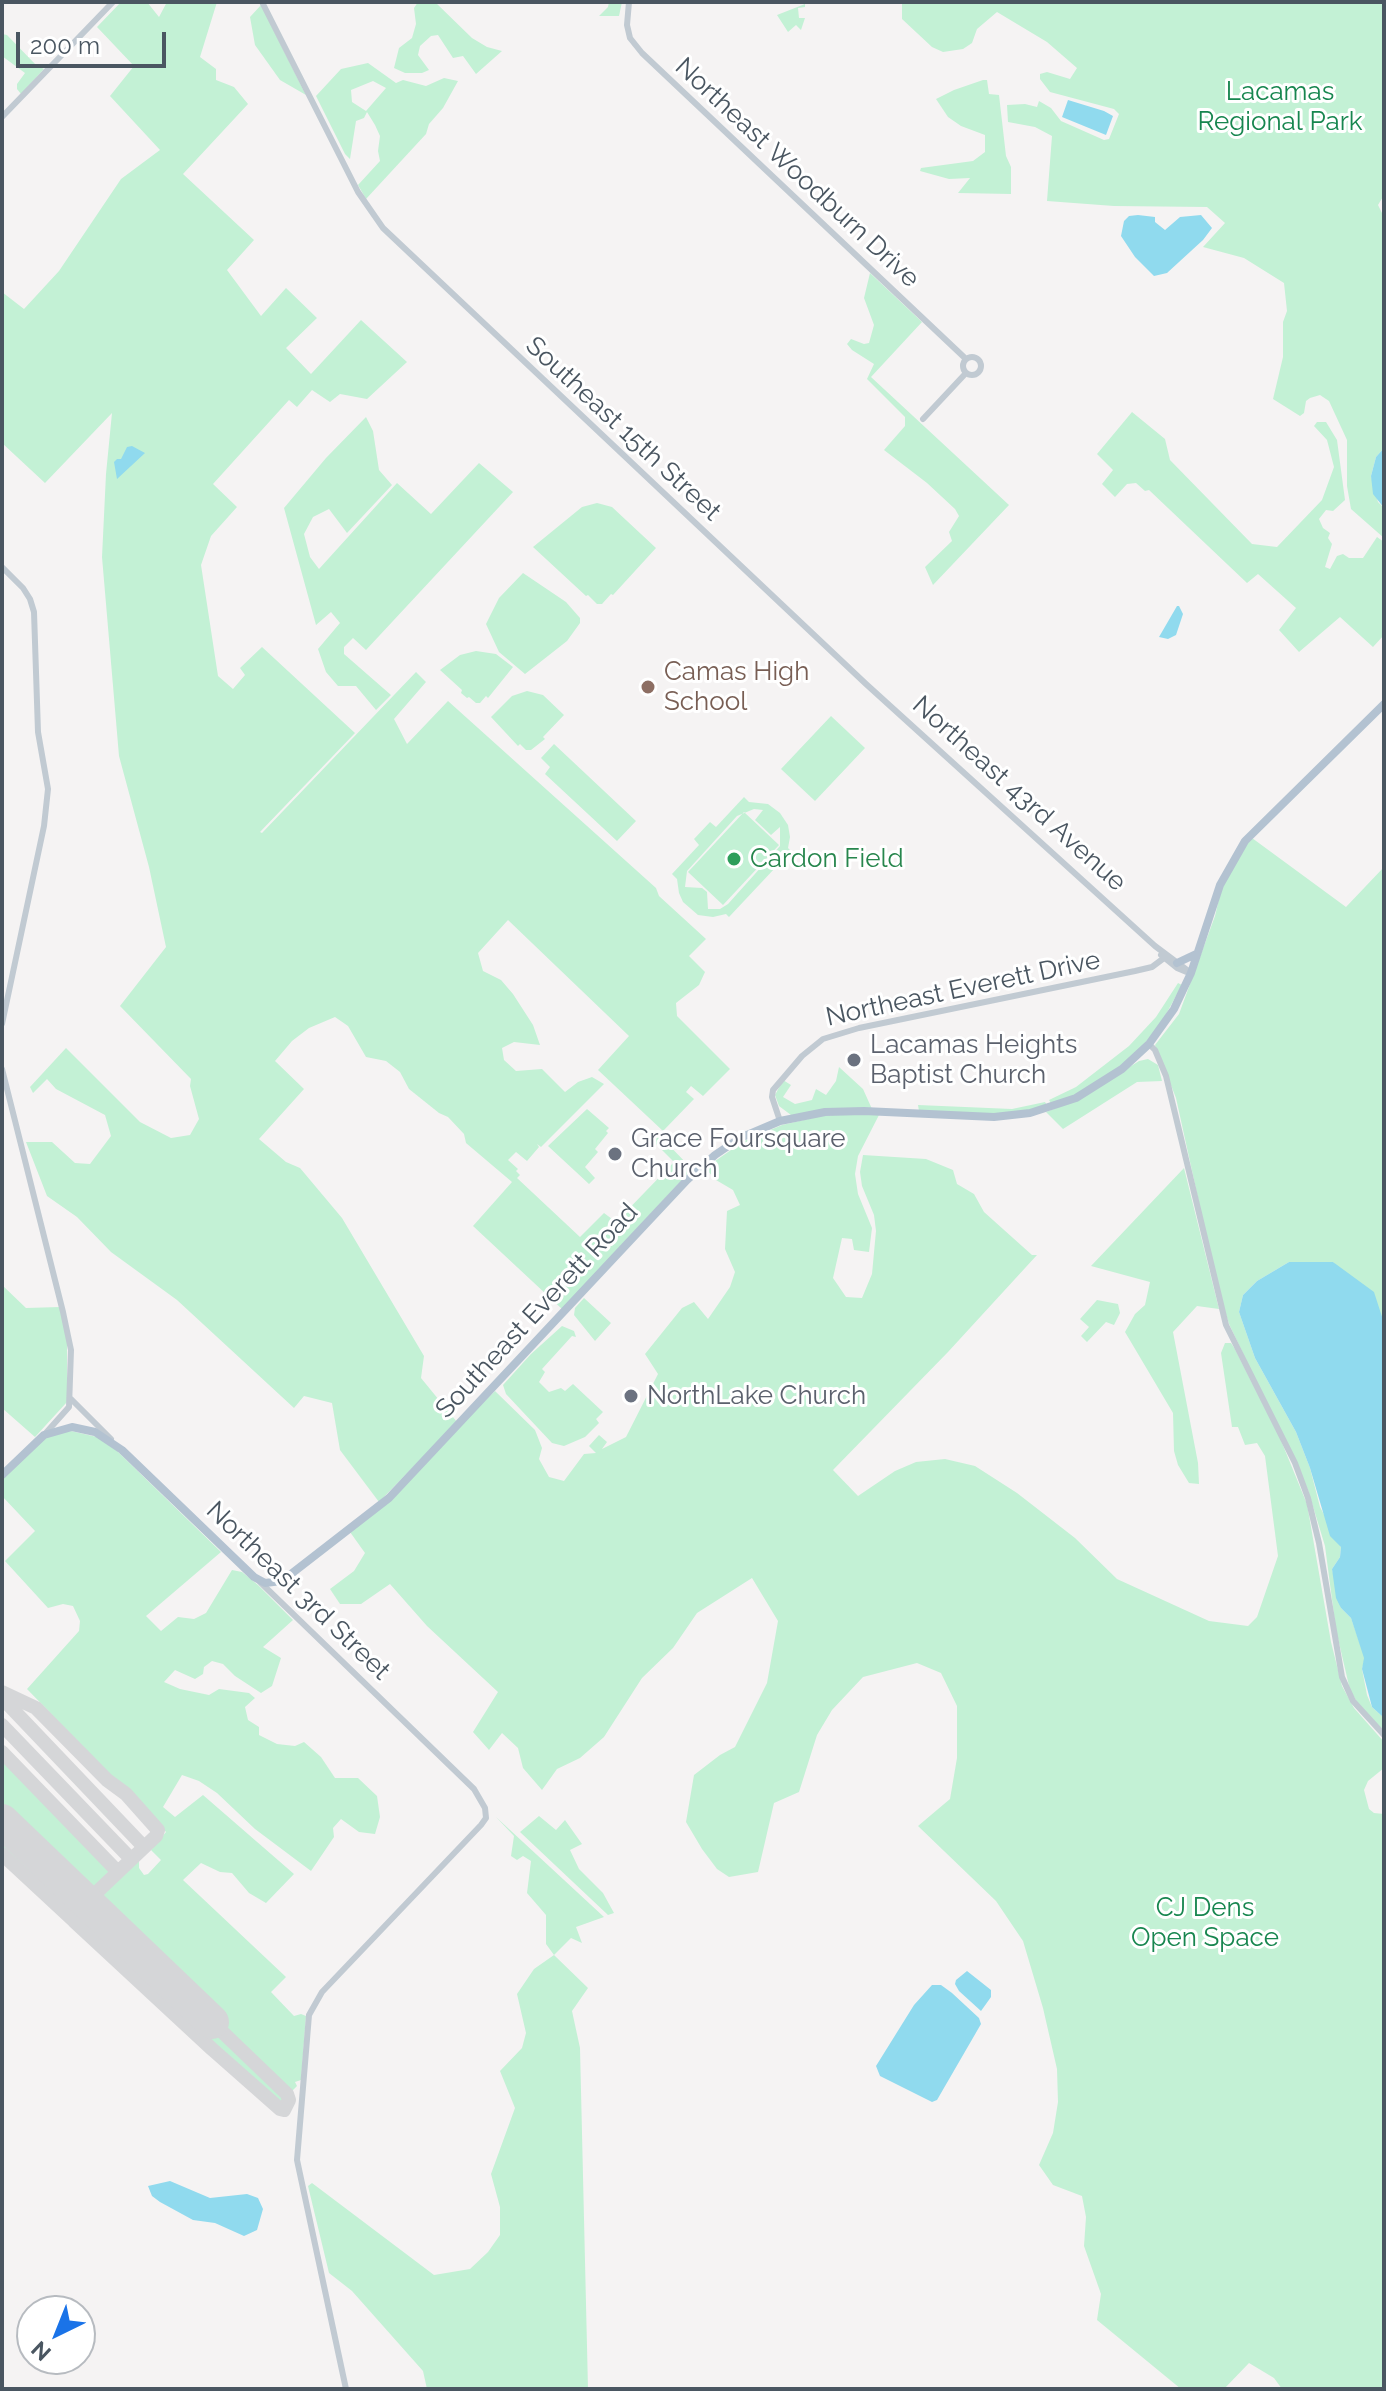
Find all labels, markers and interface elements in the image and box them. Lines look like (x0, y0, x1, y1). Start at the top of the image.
scale bar (20, 16, 170, 66)
text: 200 m (30, 31, 100, 60)
street label: Northeast Woodburn Drive (668, 52, 926, 294)
park label: Lacamas Regional Park (1197, 76, 1363, 138)
street label: Southeast 15th Street (519, 330, 727, 528)
place label: Camas High School (664, 656, 809, 718)
marker: Camas High School (639, 678, 657, 696)
street label: Northeast 43rd Avenue (906, 690, 1132, 898)
place label: Cardon Field (750, 843, 904, 875)
marker: Cardon Field (725, 850, 743, 868)
street label: Northeast Everett Drive (823, 945, 1103, 1033)
place label: Lacamas Heights Baptist Church (870, 1029, 1077, 1090)
marker: Lacamas Heights Baptist Church (845, 1051, 863, 1069)
place label: Grace Foursquare Church (631, 1123, 846, 1184)
marker: Grace Foursquare Church (606, 1145, 624, 1163)
street label: Southeast Everett Road (429, 1197, 645, 1425)
place label: NorthLake Church (647, 1380, 866, 1412)
marker: NorthLake Church (622, 1387, 640, 1405)
street label: Northeast 3rd Street (200, 1495, 396, 1687)
park label: CJ Dens Open Space (1131, 1892, 1279, 1954)
north arrow (16, 2295, 96, 2375)
text: N (26, 2336, 56, 2366)

